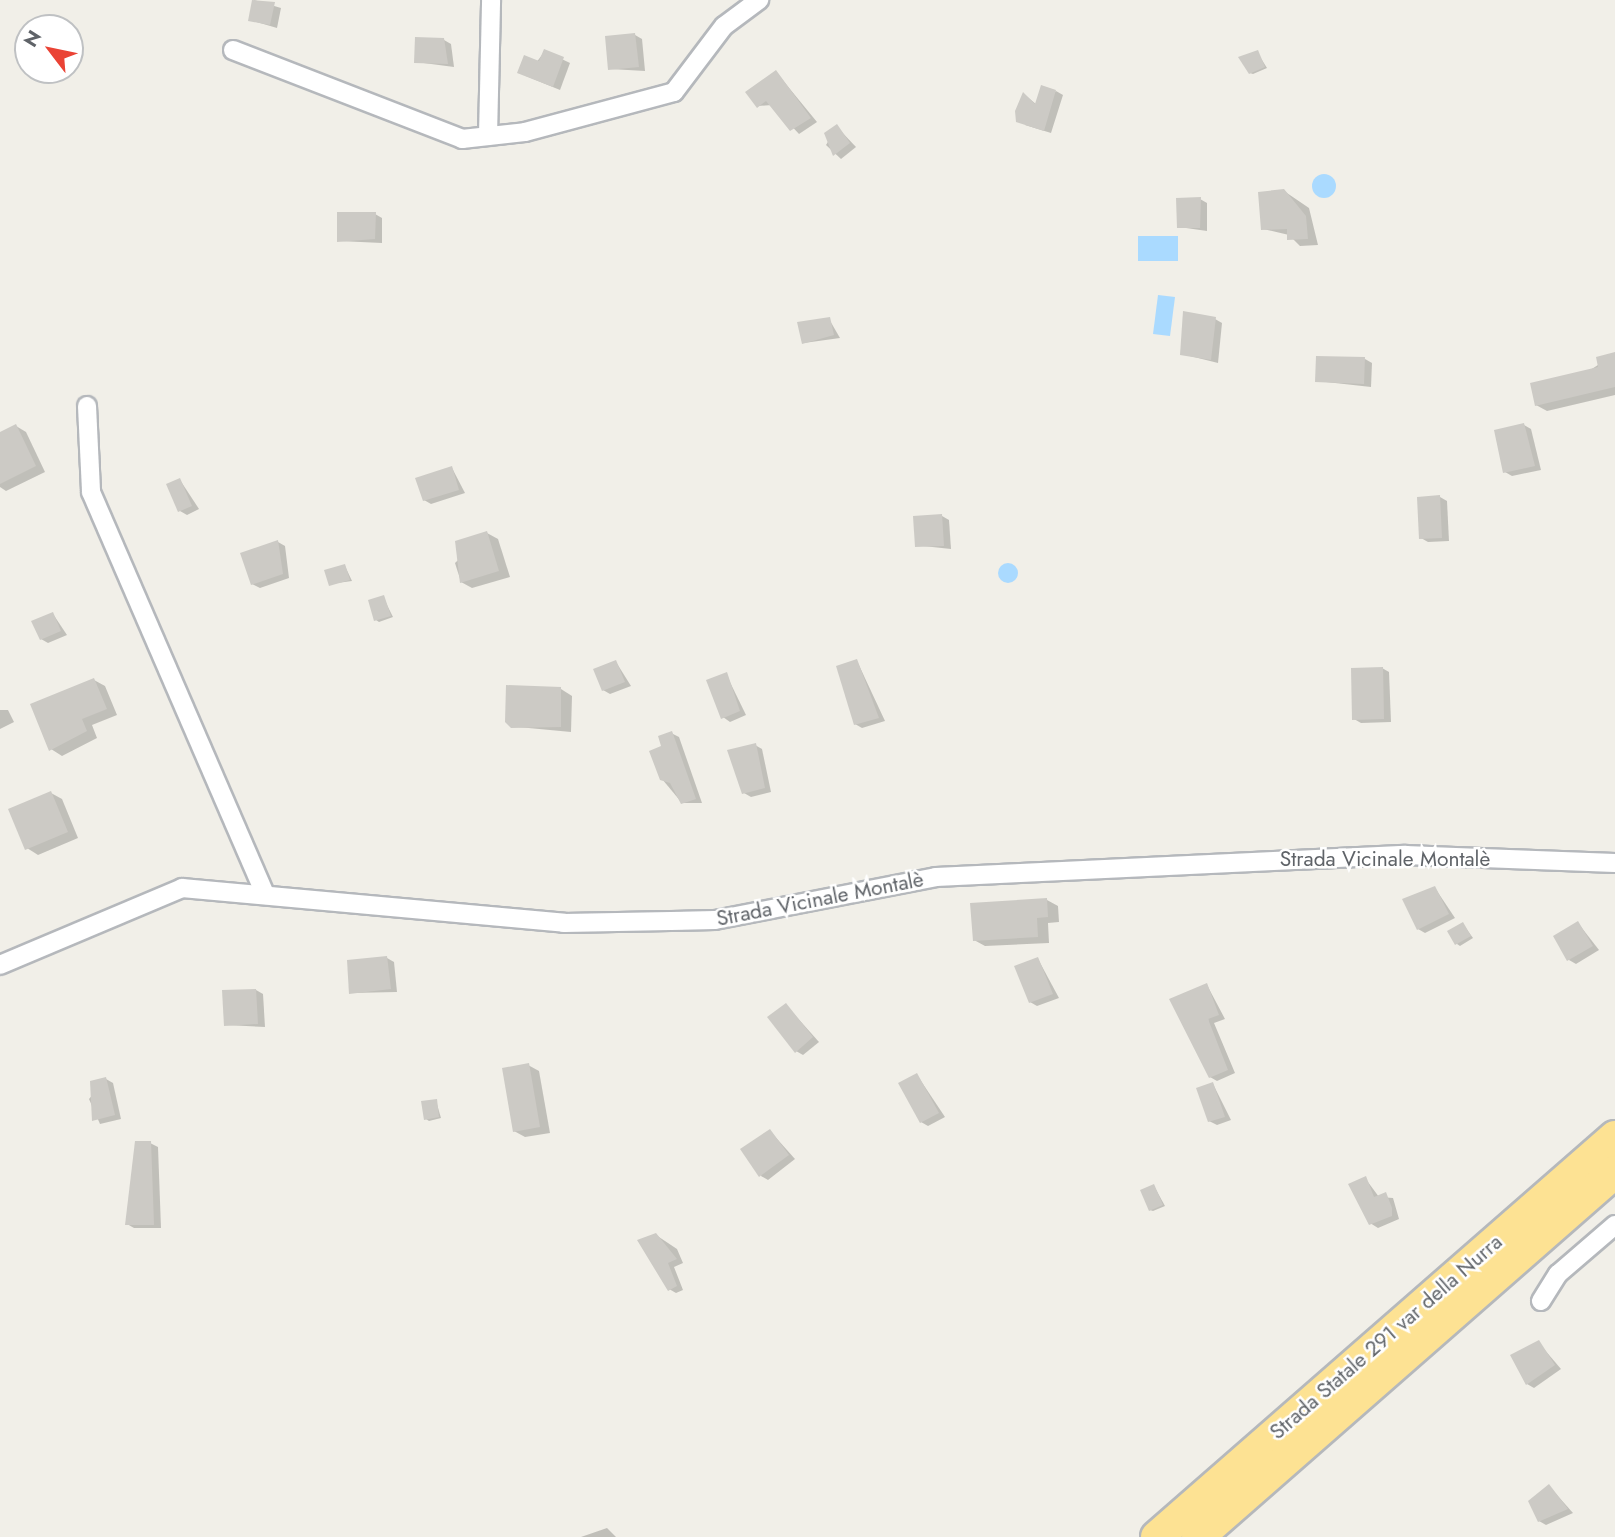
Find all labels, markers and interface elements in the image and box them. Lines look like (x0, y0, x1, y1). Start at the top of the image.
north arrow (14, 14, 84, 84)
text: N (17, 25, 48, 52)
street label: Strada Vicinale Montalè (1280, 846, 1490, 872)
street label: Strada Vicinale Montalè (714, 867, 926, 931)
street label: Strada Statale 291 var della Nurra (1265, 1229, 1507, 1445)

